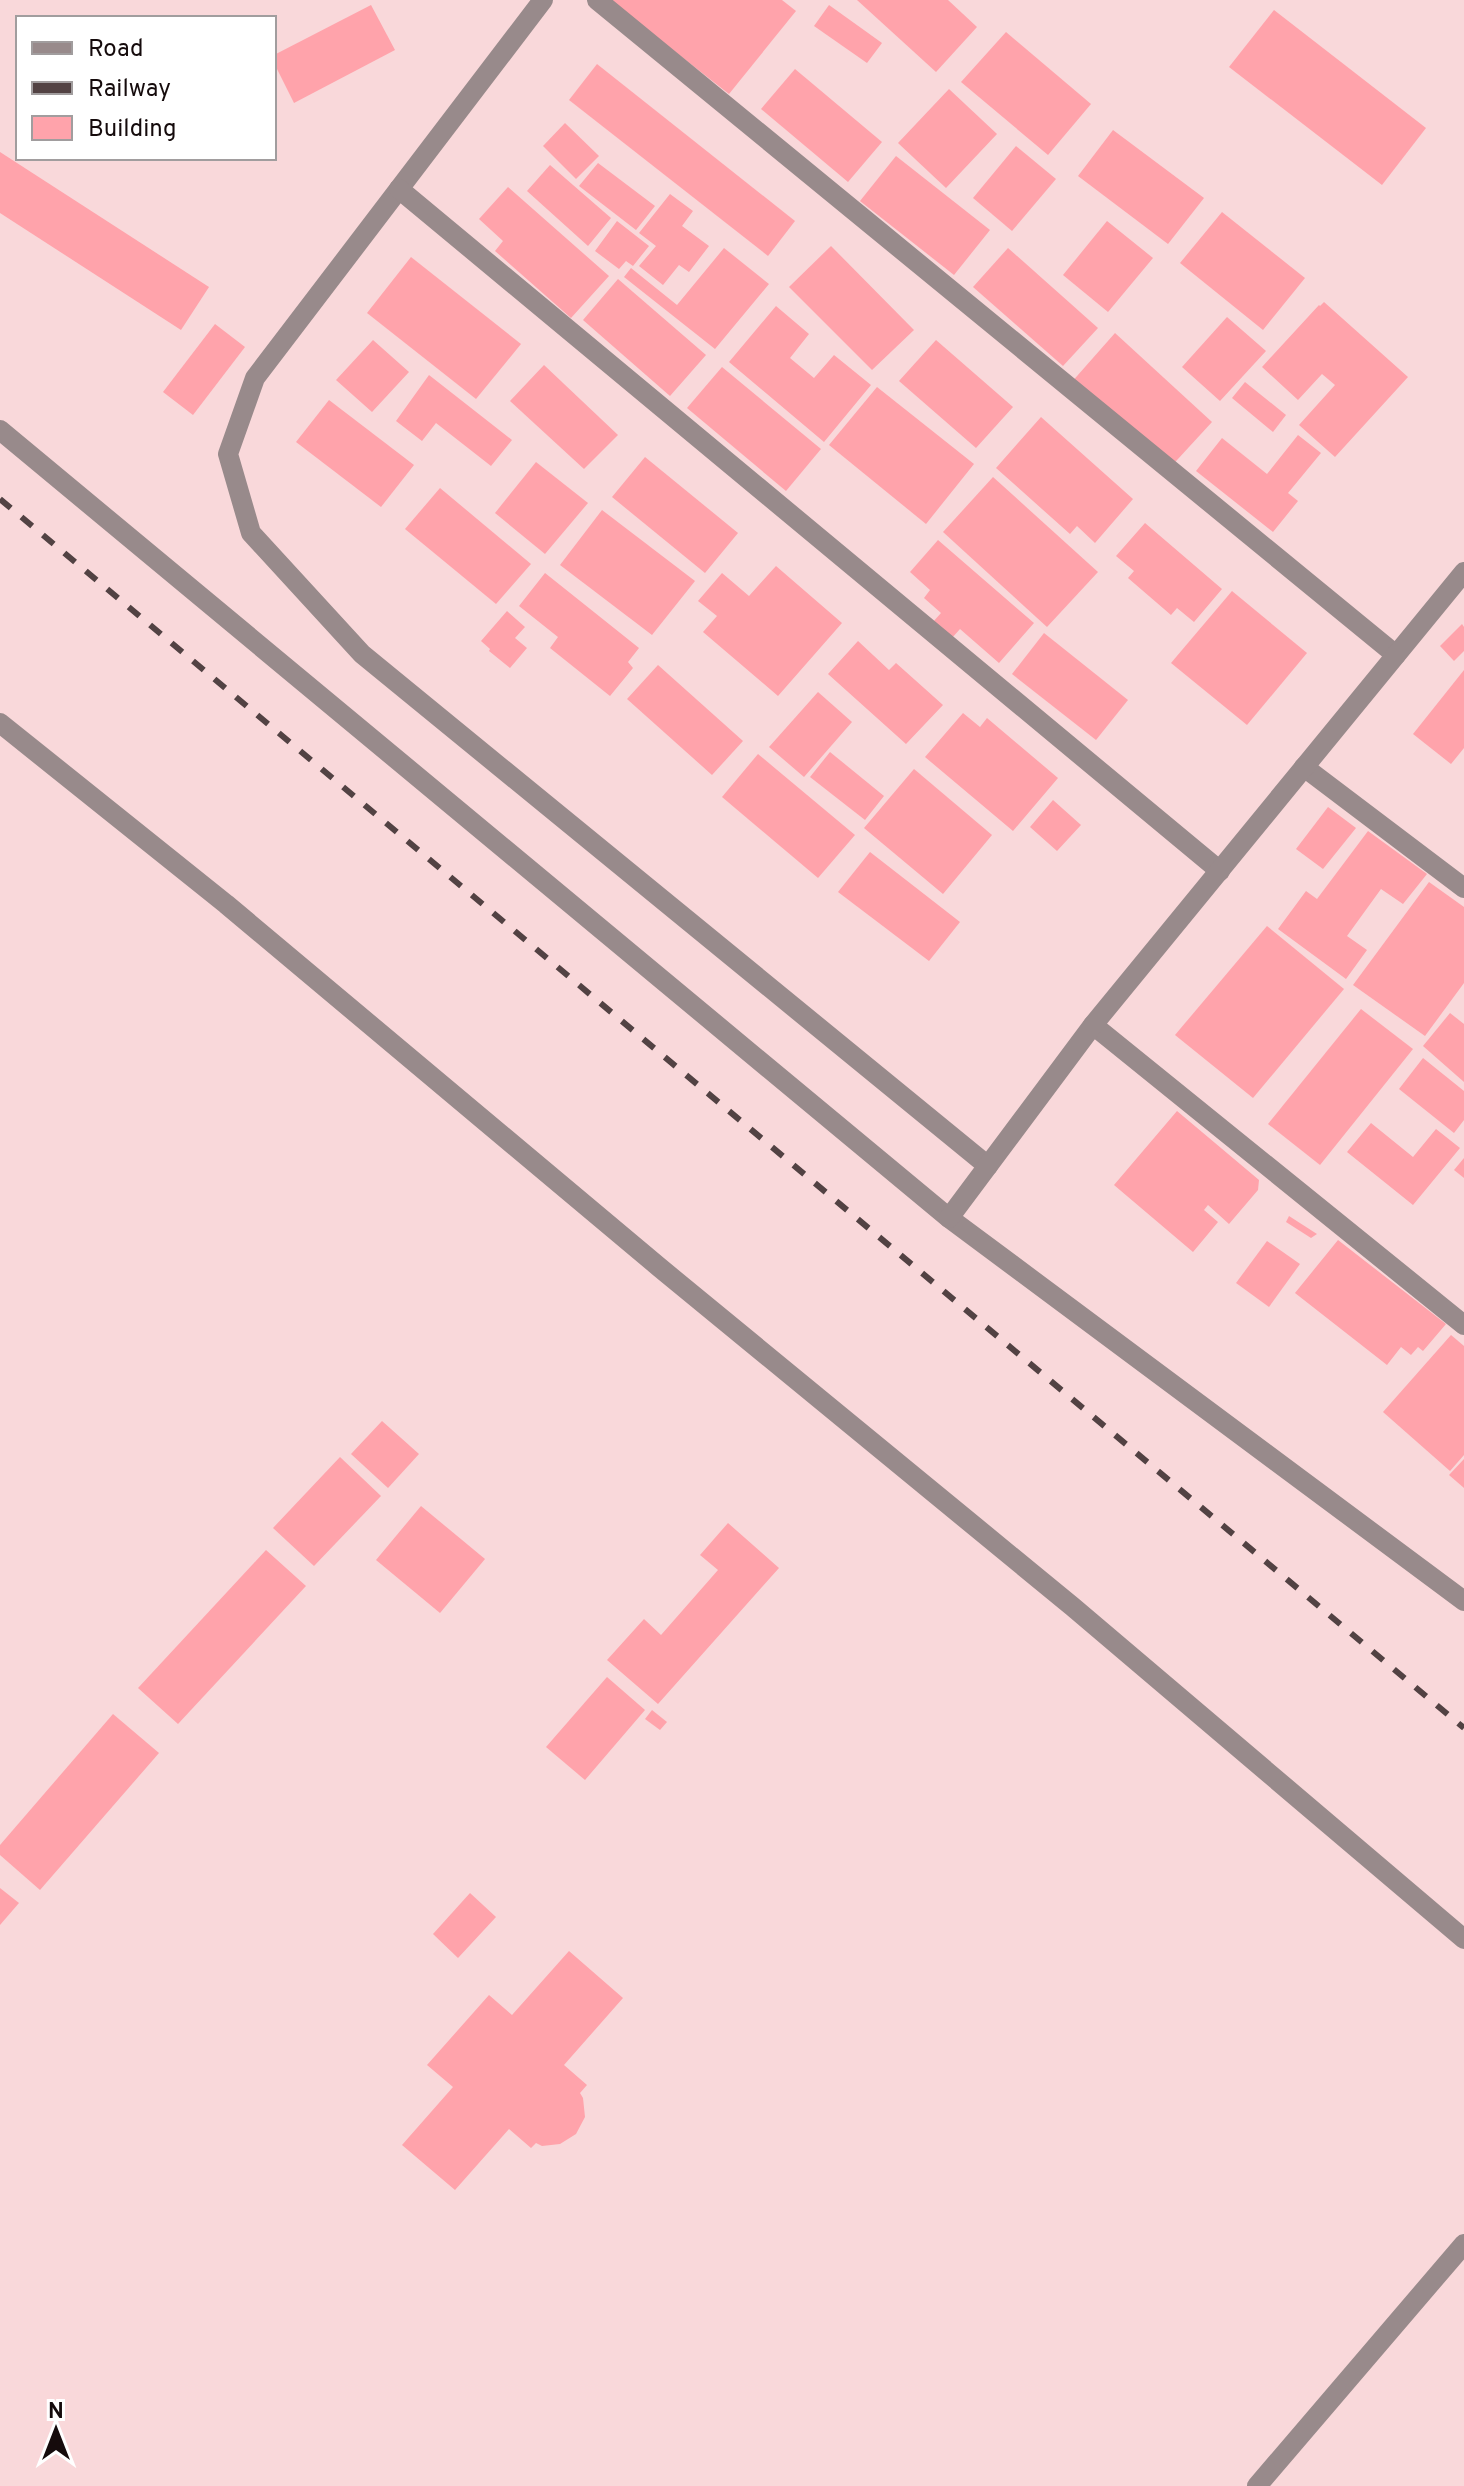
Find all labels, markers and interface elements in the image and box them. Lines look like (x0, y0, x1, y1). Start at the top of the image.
legend (16, 16, 276, 160)
text: Road (88, 35, 144, 65)
text: Railway (88, 75, 171, 105)
text: Building (88, 115, 177, 145)
north arrow (16, 2390, 96, 2470)
text: N (48, 2399, 64, 2426)

